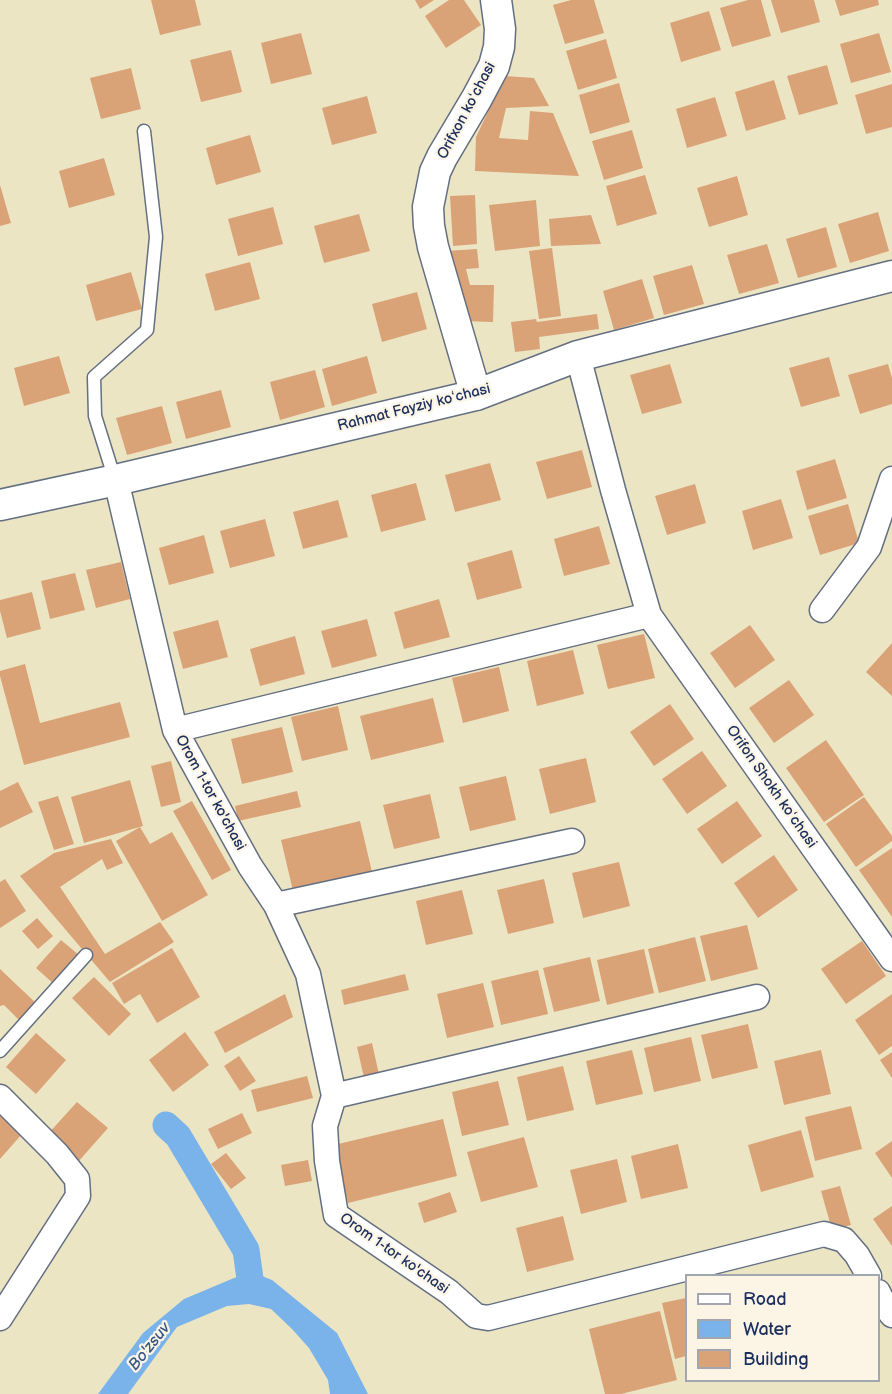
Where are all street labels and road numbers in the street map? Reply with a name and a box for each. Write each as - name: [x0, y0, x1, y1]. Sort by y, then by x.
- street label: Orifxon koʻchasi: [434, 59, 500, 163]
- street label: Rahmat Fayziy koʻchasi: [336, 380, 492, 436]
- street label: Orifon Shokh koʻchasi: [722, 722, 820, 852]
- street label: Orom 1-tor ko'chasi: [171, 732, 249, 854]
- street label: Orom 1-tor ko'chasi: [336, 1210, 452, 1298]

